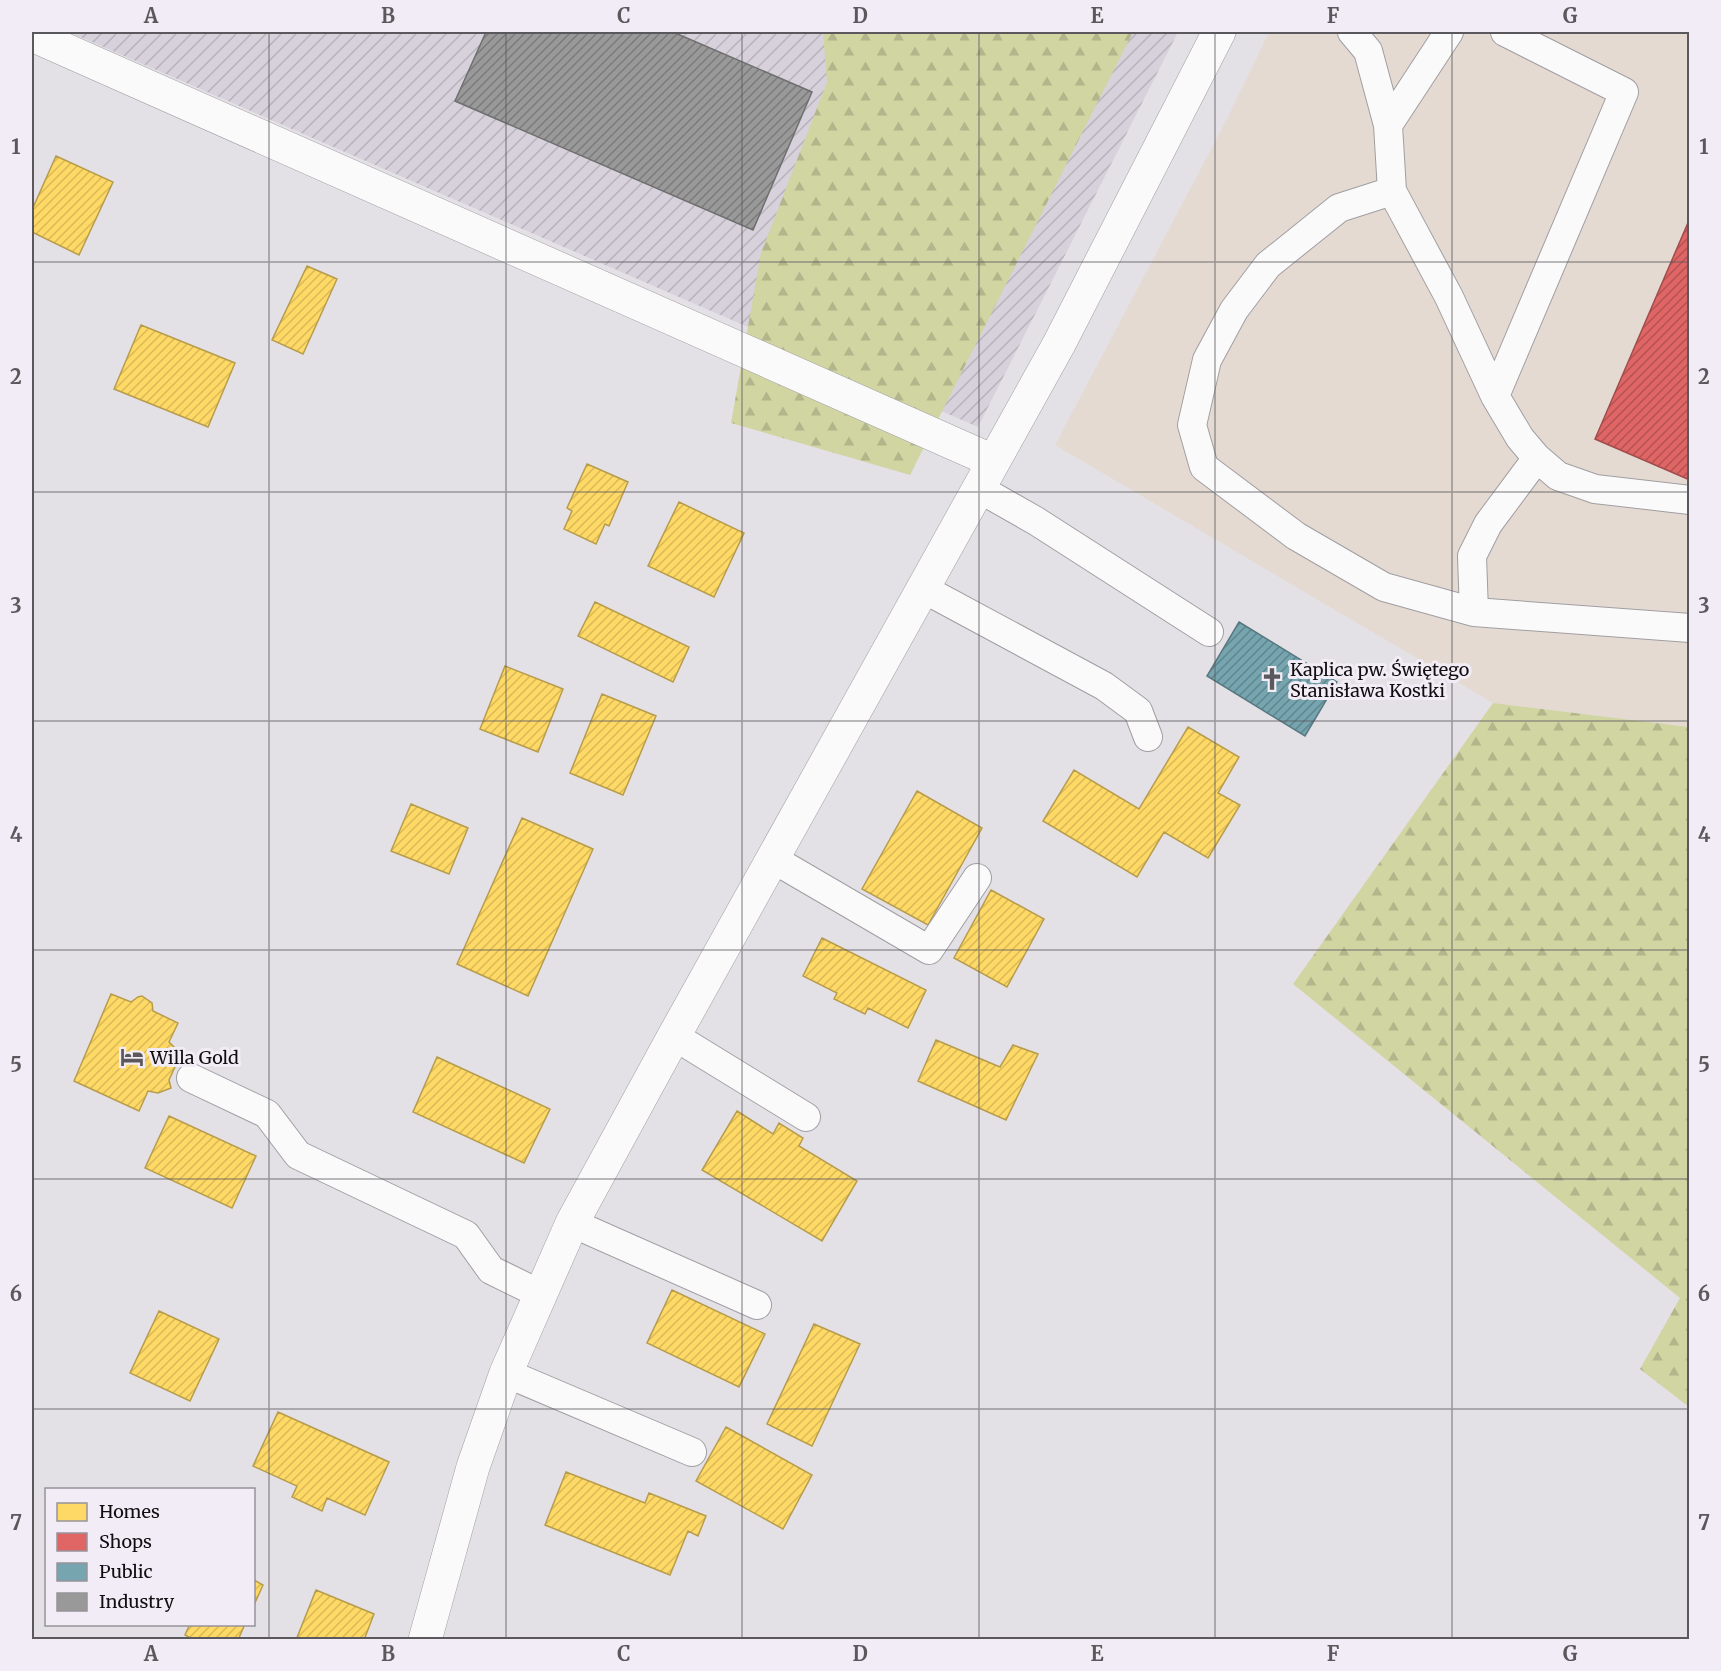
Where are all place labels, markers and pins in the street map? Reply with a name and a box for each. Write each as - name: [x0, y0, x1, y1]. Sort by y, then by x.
- place label: Kaplica pw. Świętego Stanisława Kostki: [1290, 658, 1469, 702]
- church icon: Kaplica pw. Świętego Stanisława Kostki: [1259, 666, 1285, 692]
- hotel icon: Willa Gold: [119, 1044, 145, 1070]
- place label: Willa Gold: [149, 1046, 239, 1069]

